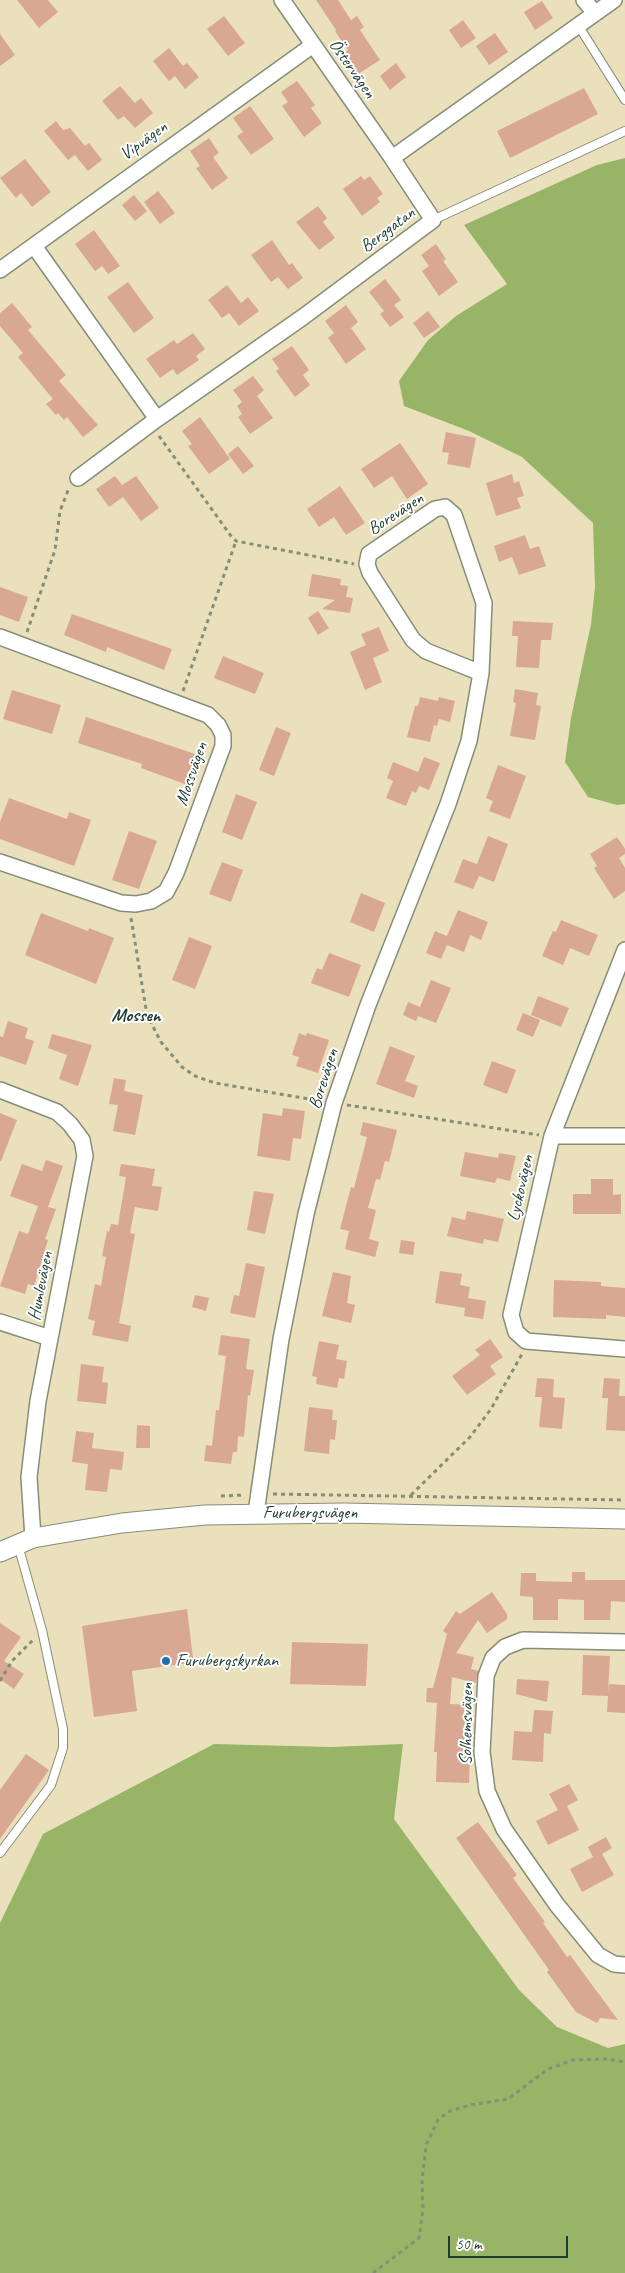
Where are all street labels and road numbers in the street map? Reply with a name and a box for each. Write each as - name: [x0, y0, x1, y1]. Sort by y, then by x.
- street label: Östervägen: [324, 35, 380, 103]
- street label: Vipvägen: [116, 117, 172, 165]
- street label: Berggatan: [356, 202, 420, 258]
- street label: Borevägen: [364, 488, 428, 540]
- street label: Mossvägen: [171, 739, 213, 809]
- street label: Borevägen: [304, 1046, 344, 1112]
- street label: Lyckovägen: [503, 1153, 539, 1223]
- street label: Humlevägen: [24, 1250, 58, 1322]
- street label: Furubergsvägen: [263, 1502, 357, 1524]
- street label: Solhemsvägen: [455, 1683, 479, 1765]

